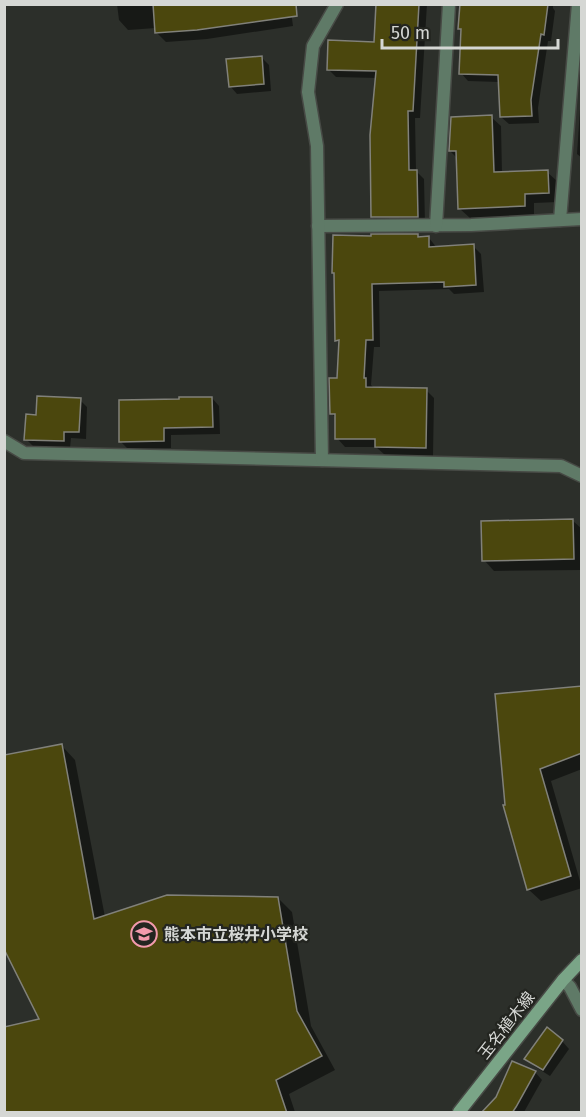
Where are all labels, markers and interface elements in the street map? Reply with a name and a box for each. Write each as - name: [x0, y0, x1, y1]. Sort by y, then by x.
- scale bar: [382, 12, 558, 50]
- text: 50 m: [391, 22, 430, 44]
- school or university icon: 熊本市立桜井小学校: [129, 919, 159, 949]
- place label: 熊本市立桜井小学校: [164, 925, 308, 944]
- street label: 玉名植木線: [474, 988, 539, 1063]

